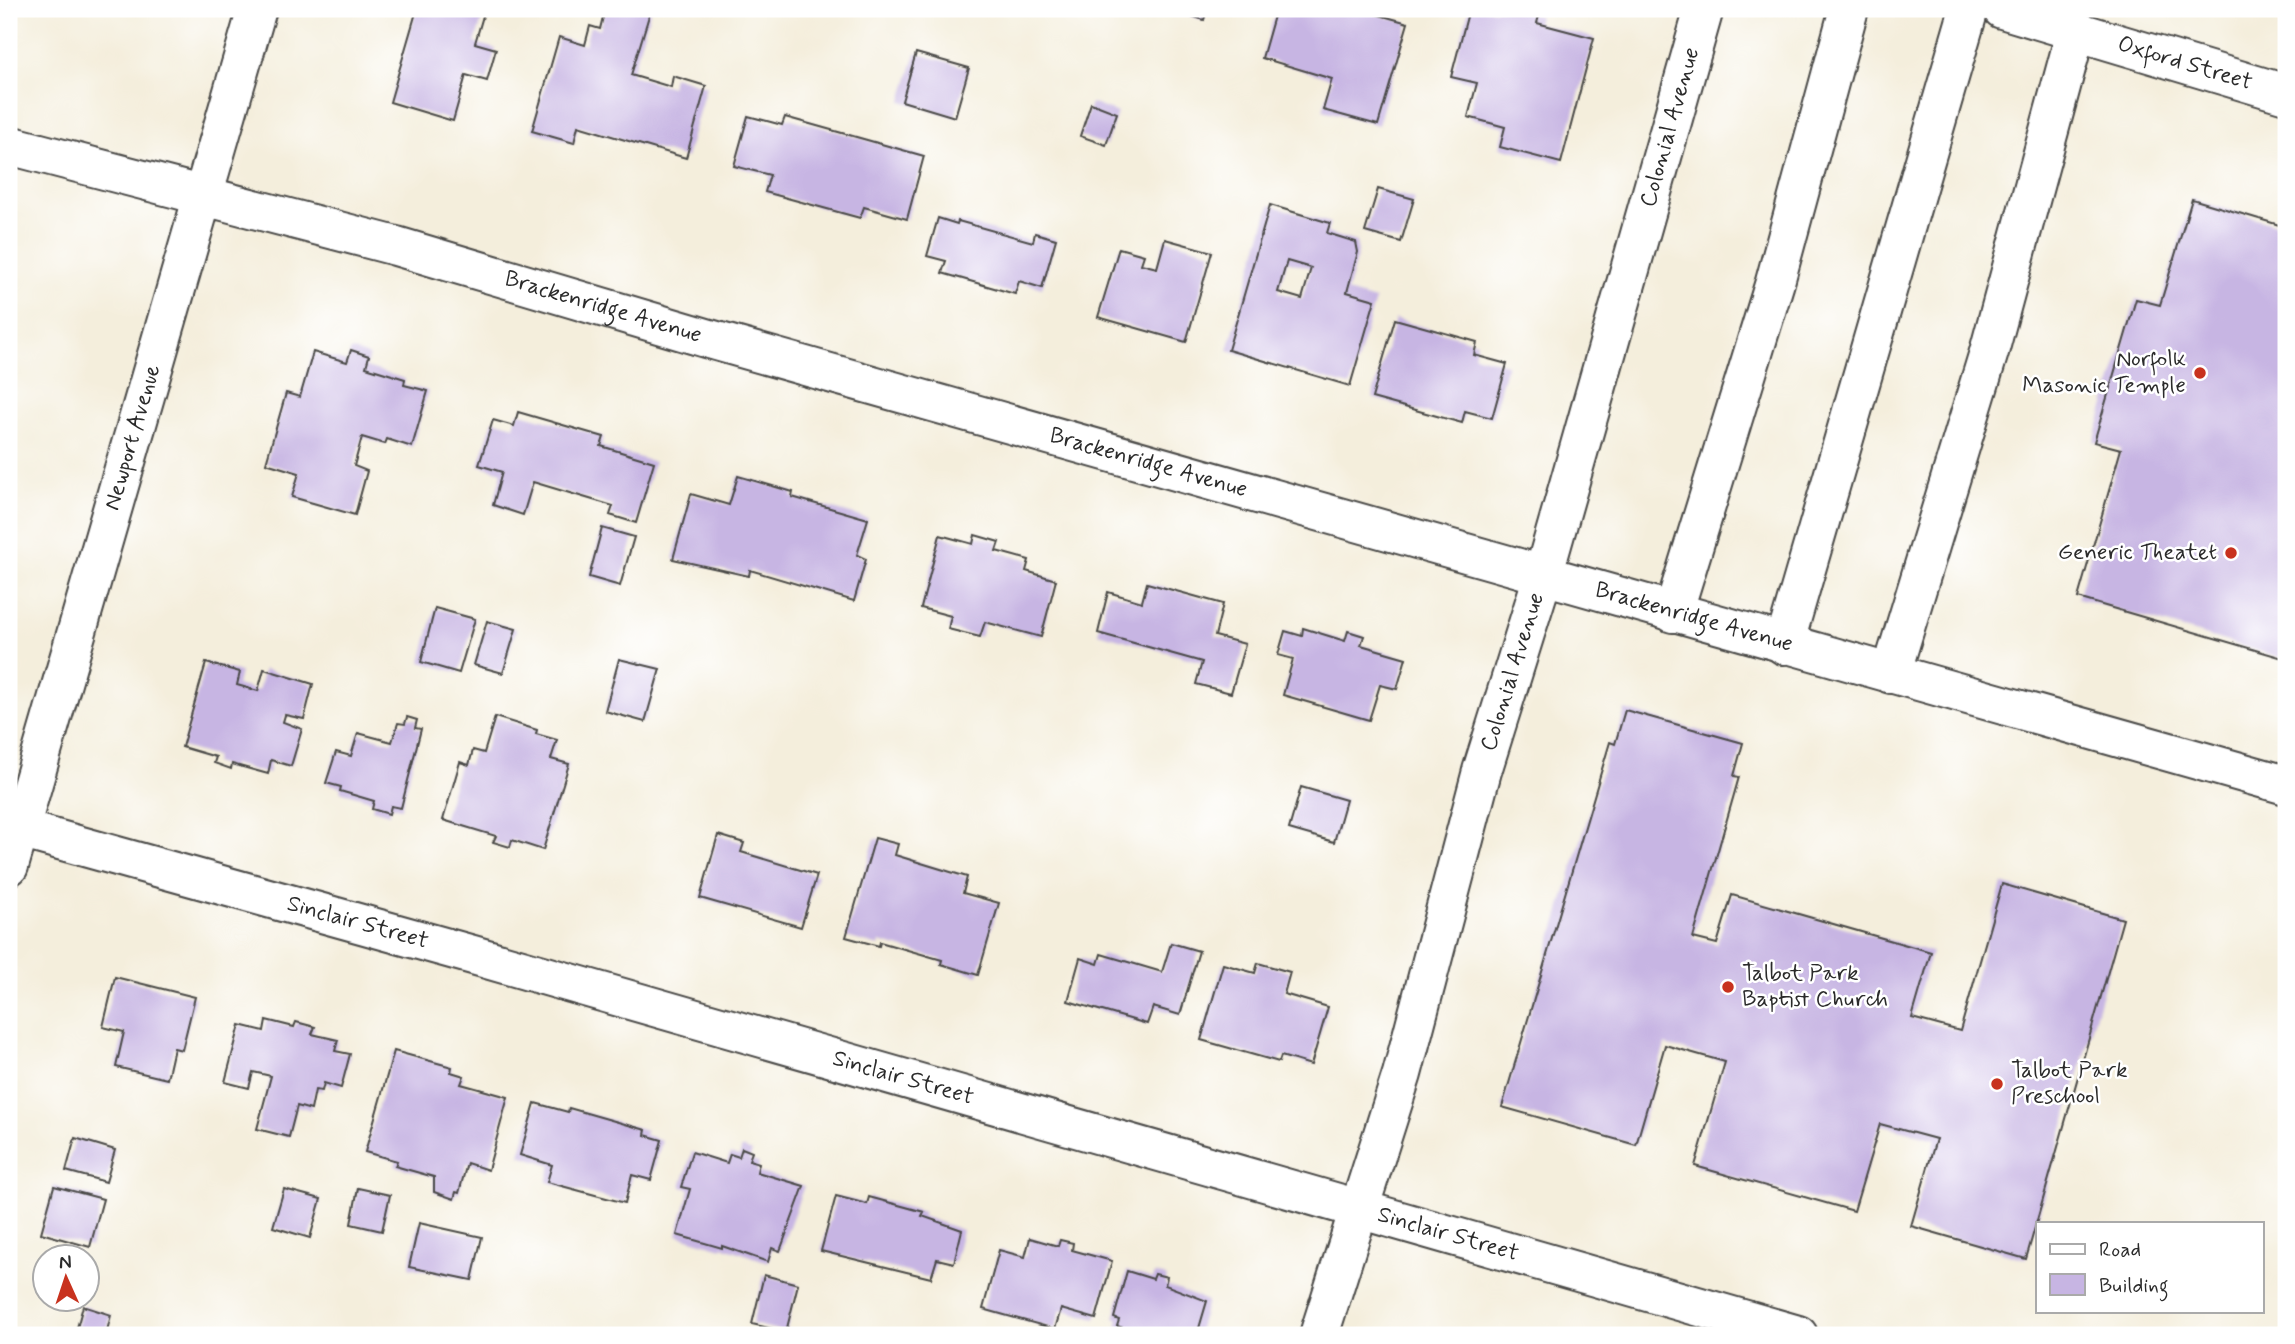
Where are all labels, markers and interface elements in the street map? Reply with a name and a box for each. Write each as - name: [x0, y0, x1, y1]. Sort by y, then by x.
- street label: Oxford Street: [2114, 29, 2256, 98]
- street label: Colonial Avenue: [1633, 44, 1707, 211]
- street label: Brackenridge Avenue: [501, 264, 705, 351]
- place label: Norfolk Masonic Temple: [2022, 345, 2186, 401]
- street label: Newport Avenue: [98, 361, 168, 514]
- marker: Norfolk Masonic Temple: [2192, 365, 2208, 381]
- street label: Brackenridge Avenue: [1046, 421, 1251, 505]
- place label: Generic Theatet: [2058, 538, 2217, 568]
- marker: Generic Theatet: [2223, 545, 2239, 561]
- street label: Brackenridge Avenue: [1592, 575, 1796, 660]
- street label: Colonial Avenue: [1474, 589, 1552, 755]
- street label: Sinclair Street: [284, 889, 432, 957]
- place label: Talbot Park Baptist Church: [1742, 959, 1888, 1015]
- marker: Talbot Park Baptist Church: [1720, 979, 1736, 995]
- street label: Sinclair Street: [829, 1044, 977, 1113]
- place label: Talbot Park Preschool: [2011, 1056, 2128, 1112]
- marker: Talbot Park Preschool: [1989, 1076, 2005, 1092]
- street label: Sinclair Street: [1374, 1200, 1522, 1269]
- legend: [2036, 1222, 2264, 1312]
- text: Road: [2099, 1236, 2141, 1264]
- north arrow: [32, 1242, 102, 1312]
- text: N: [58, 1250, 72, 1275]
- text: Building: [2099, 1272, 2169, 1302]

